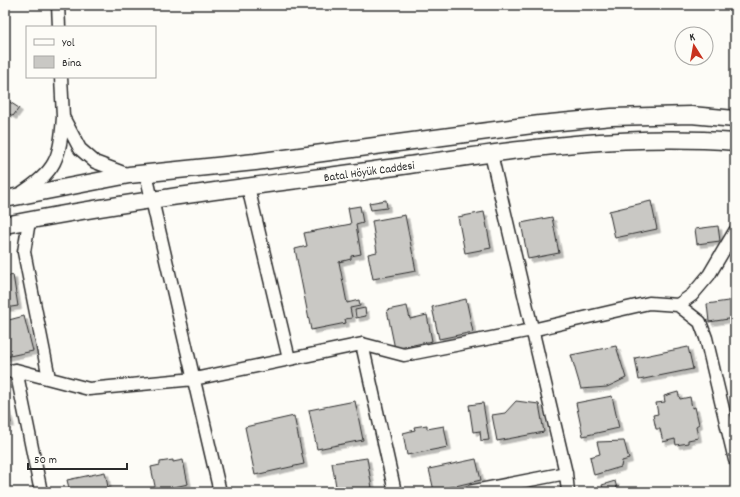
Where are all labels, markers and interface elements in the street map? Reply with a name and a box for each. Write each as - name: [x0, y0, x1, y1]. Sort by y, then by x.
- legend: [26, 26, 156, 78]
- north arrow: [674, 26, 714, 66]
- text: K: [688, 30, 697, 46]
- text: Yol: [62, 35, 75, 52]
- text: Bina: [62, 55, 81, 72]
- street label: Batal Höyük Caddesi: [323, 158, 416, 187]
- scale bar: [28, 445, 127, 471]
- text: 50 m: [34, 452, 57, 469]

